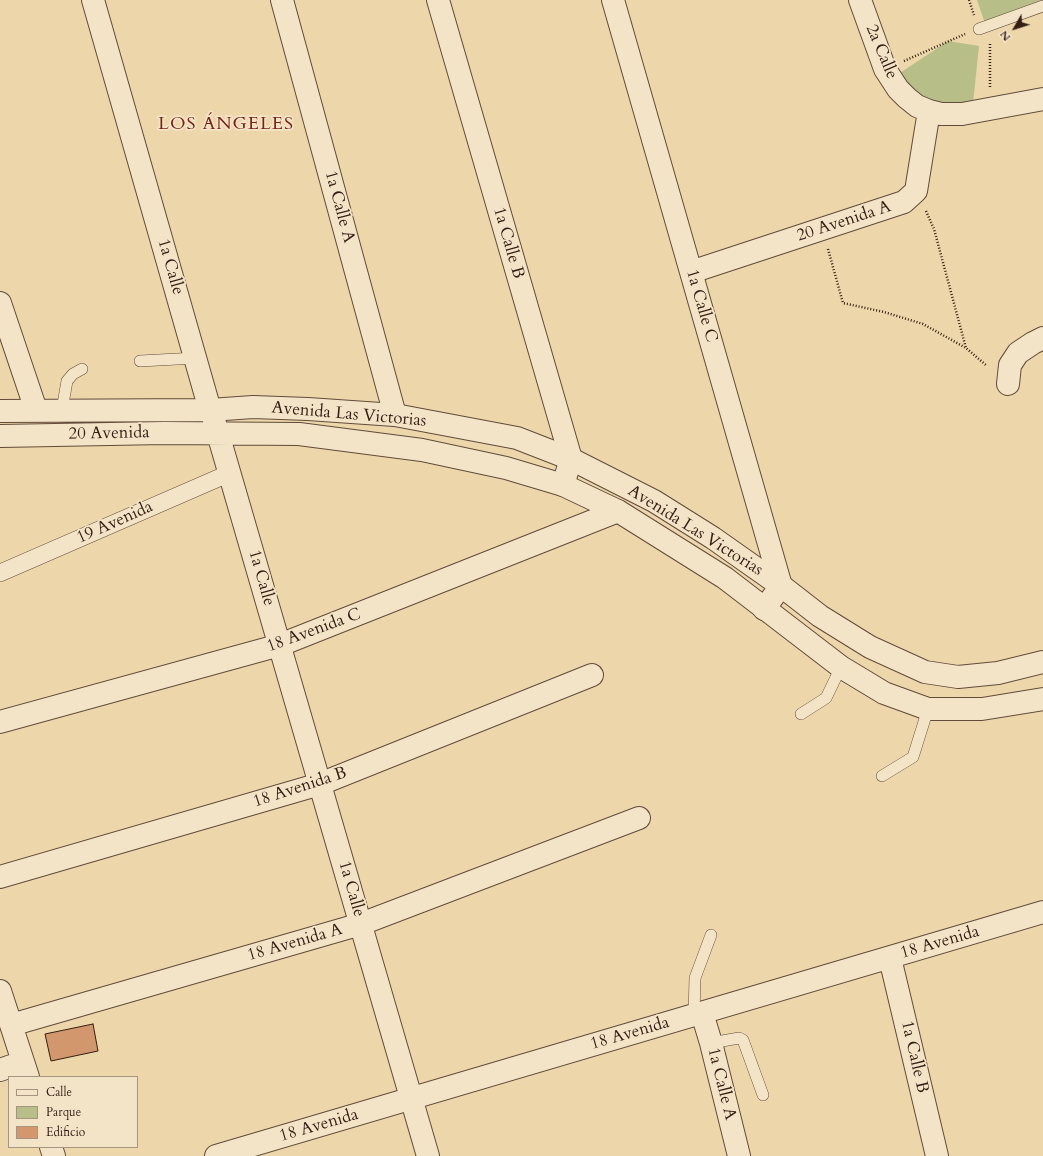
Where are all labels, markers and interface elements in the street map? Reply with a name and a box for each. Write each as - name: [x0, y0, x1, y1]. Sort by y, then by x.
- north arrow: [995, 8, 1035, 48]
- street label: 2a Calle: [860, 22, 902, 82]
- text: N: [996, 27, 1014, 44]
- district label: LOS ÁNGELES: [158, 114, 294, 136]
- street label: 1a Calle A: [320, 169, 358, 245]
- street label: 20 Avenida A: [794, 197, 894, 247]
- street label: 1a Calle B: [488, 205, 528, 281]
- street label: 1a Calle: [152, 237, 188, 297]
- street label: 1a Calle C: [681, 267, 721, 345]
- street label: Avenida Las Victorias: [271, 398, 427, 432]
- street label: 20 Avenida: [68, 423, 150, 445]
- street label: Avenida Las Victorias: [624, 481, 766, 581]
- street label: 19 Avenida: [74, 497, 156, 549]
- street label: 1a Calle: [243, 548, 279, 608]
- street label: 18 Avenida C: [264, 605, 364, 657]
- street label: 18 Avenida B: [251, 763, 349, 813]
- street label: 1a Calle: [333, 859, 369, 919]
- street label: 18 Avenida A: [245, 920, 345, 966]
- street label: 18 Avenida: [898, 922, 982, 964]
- street label: 18 Avenida: [588, 1013, 672, 1055]
- street label: 1a Calle B: [896, 1019, 932, 1095]
- street label: 1a Calle A: [702, 1046, 740, 1122]
- legend: [8, 1076, 138, 1148]
- text: Calle: [46, 1084, 72, 1100]
- text: Parque: [46, 1104, 81, 1120]
- street label: 18 Avenida: [277, 1105, 361, 1147]
- text: Edificio: [46, 1124, 85, 1140]

